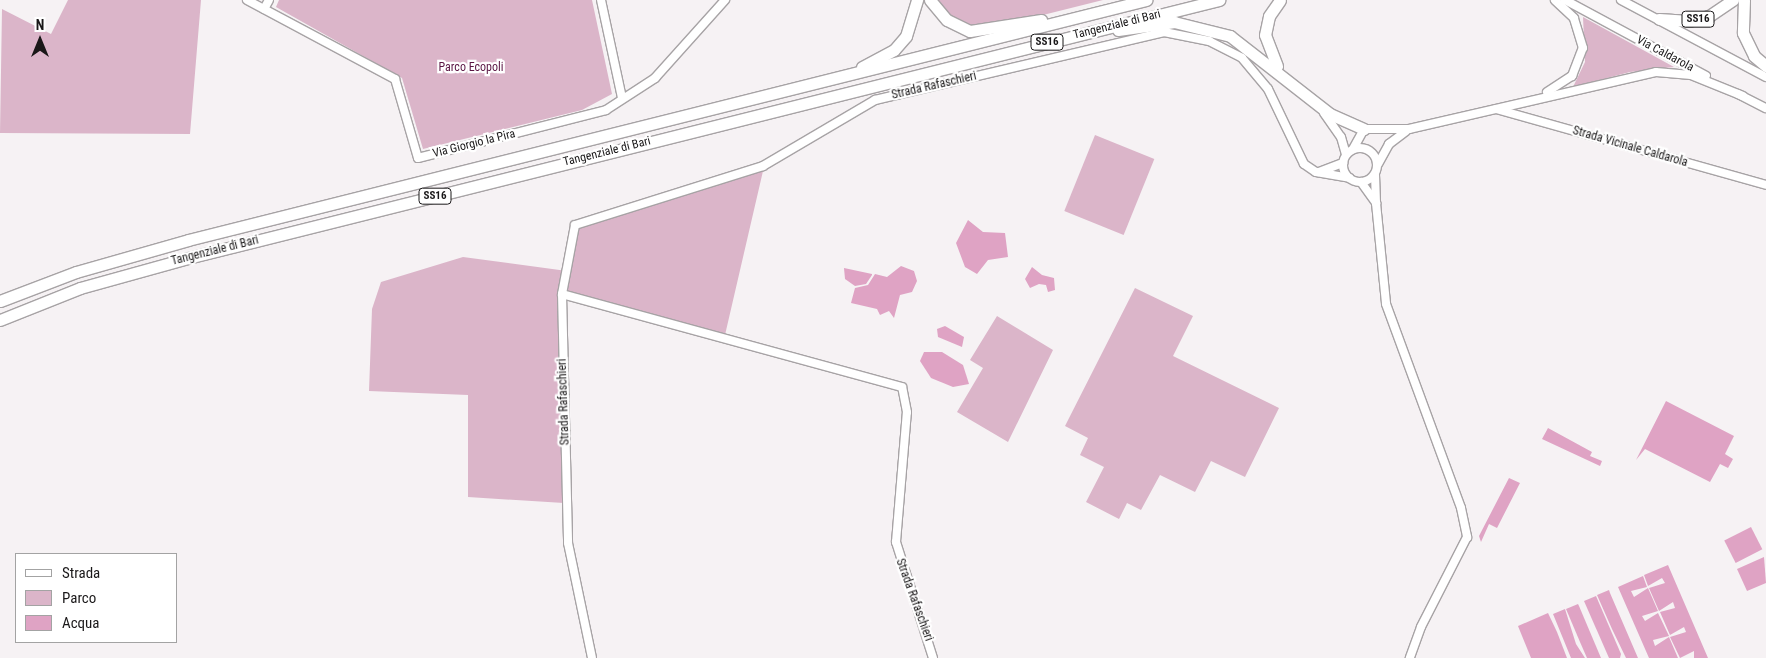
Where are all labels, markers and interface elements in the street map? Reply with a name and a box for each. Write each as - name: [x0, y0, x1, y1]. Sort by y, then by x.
- street label: Tangenziale di Bari: [1072, 7, 1162, 43]
- road number: SS16: [1680, 10, 1716, 28]
- north arrow: [15, 15, 65, 65]
- text: N: [36, 17, 44, 33]
- street label: Via Caldarola: [1634, 33, 1696, 75]
- road number: SS16: [1030, 34, 1064, 51]
- park label: Parco Ecopoli: [438, 61, 504, 75]
- street label: Strada Rafaschieri: [890, 69, 978, 103]
- street label: Strada Vicinale Caldarola: [1571, 124, 1689, 170]
- street label: Via Giorgio la Pira: [431, 127, 517, 161]
- street label: Tangenziale di Bari: [562, 134, 652, 170]
- road number: SS16: [418, 188, 452, 205]
- street label: Tangenziale di Bari: [170, 233, 260, 269]
- street label: Strada Rafaschieri: [555, 358, 573, 446]
- legend: [15, 553, 178, 643]
- street label: Strada Rafaschieri: [892, 557, 936, 643]
- text: Strada: [62, 564, 100, 582]
- text: Parco: [62, 589, 96, 607]
- text: Acqua: [62, 614, 100, 632]

